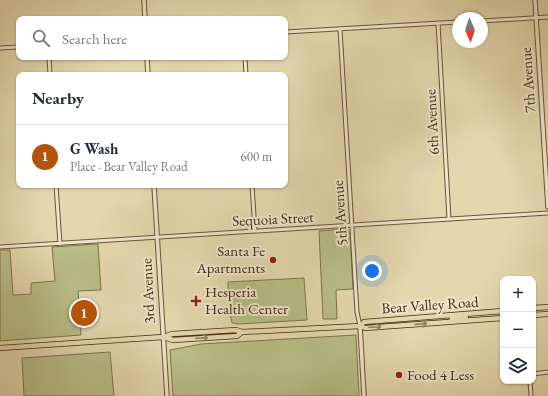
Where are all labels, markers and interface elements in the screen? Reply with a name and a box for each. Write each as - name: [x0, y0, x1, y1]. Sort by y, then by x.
- north arrow: [452, 12, 488, 48]
- search box: [16, 16, 288, 60]
- icon: search: [30, 27, 52, 49]
- text: Search here: [62, 29, 127, 48]
- street label: 7th Avenue: [516, 46, 539, 113]
- text: Nearby: [32, 87, 84, 109]
- street label: 6th Avenue: [420, 89, 443, 155]
- text: G Wash: [70, 139, 118, 158]
- text: 1: [42, 148, 48, 165]
- text: 600 m: [241, 148, 272, 165]
- text: Place · Bear Valley Road: [70, 158, 188, 175]
- street label: 5th Avenue: [328, 179, 351, 246]
- street label: Sequoia Street: [232, 207, 314, 230]
- place label: Santa Fe Apartments: [195, 241, 265, 277]
- marker: Santa Fe Apartments: [268, 255, 278, 265]
- street label: 3rd Avenue: [136, 258, 159, 324]
- your location: [362, 261, 382, 281]
- map controls: [500, 276, 536, 384]
- button: +: [500, 276, 536, 312]
- place label: Hesperia Health Center: [205, 282, 288, 318]
- street label: Bear Valley Road: [381, 292, 480, 317]
- marker: Hesperia Health Center: [190, 295, 202, 307]
- pin: 1: [71, 298, 97, 328]
- button: −: [500, 312, 536, 348]
- one-way arrow: [414, 321, 427, 328]
- one-way arrow: [368, 323, 381, 331]
- one-way arrow: [195, 335, 208, 342]
- button: layers: [500, 348, 536, 384]
- place label: Food 4 Less: [407, 365, 474, 384]
- marker: Food 4 Less: [394, 370, 404, 380]

